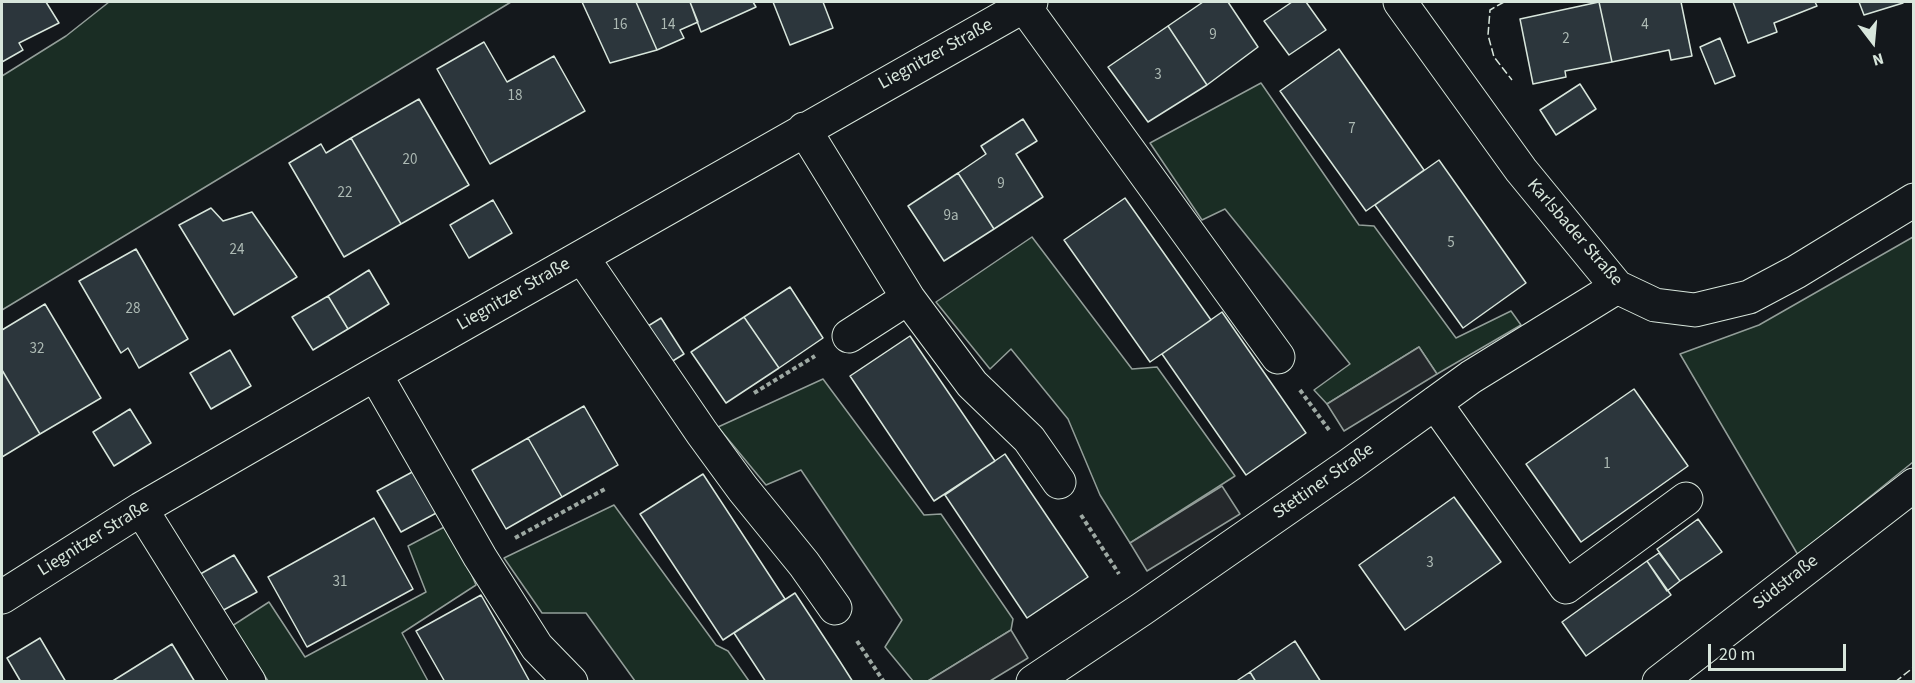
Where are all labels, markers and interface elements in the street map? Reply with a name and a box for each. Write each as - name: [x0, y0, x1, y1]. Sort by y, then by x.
- north arrow: [1843, 12, 1903, 72]
- street label: Liegnitzer Straße: [875, 15, 997, 95]
- house number: 16: [613, 17, 627, 35]
- house number: 14: [661, 17, 675, 35]
- house number: 4: [1641, 17, 1649, 35]
- house number: 9: [1209, 27, 1217, 45]
- house number: 2: [1562, 31, 1570, 49]
- text: N: [1870, 47, 1886, 71]
- house number: 3: [1154, 67, 1162, 85]
- house number: 18: [508, 88, 522, 106]
- house number: 7: [1348, 121, 1356, 139]
- house number: 20: [403, 152, 417, 170]
- street label: Karlsbader Straße: [1522, 175, 1626, 291]
- house number: 9: [997, 176, 1005, 194]
- house number: 22: [338, 185, 352, 203]
- house number: 9a: [943, 208, 959, 226]
- house number: 5: [1447, 235, 1455, 253]
- house number: 24: [230, 242, 244, 260]
- street label: Liegnitzer Straße: [454, 254, 574, 336]
- house number: 28: [126, 301, 140, 319]
- house number: 32: [30, 341, 44, 359]
- street label: Stettiner Straße: [1269, 439, 1379, 525]
- house number: 1: [1603, 456, 1611, 474]
- street label: Liegnitzer Straße: [34, 496, 154, 582]
- street label: Südstraße: [1749, 551, 1823, 615]
- house number: 3: [1426, 555, 1434, 573]
- house number: 31: [333, 574, 347, 592]
- scale bar: [1711, 632, 1849, 670]
- text: 20 m: [1719, 642, 1755, 667]

